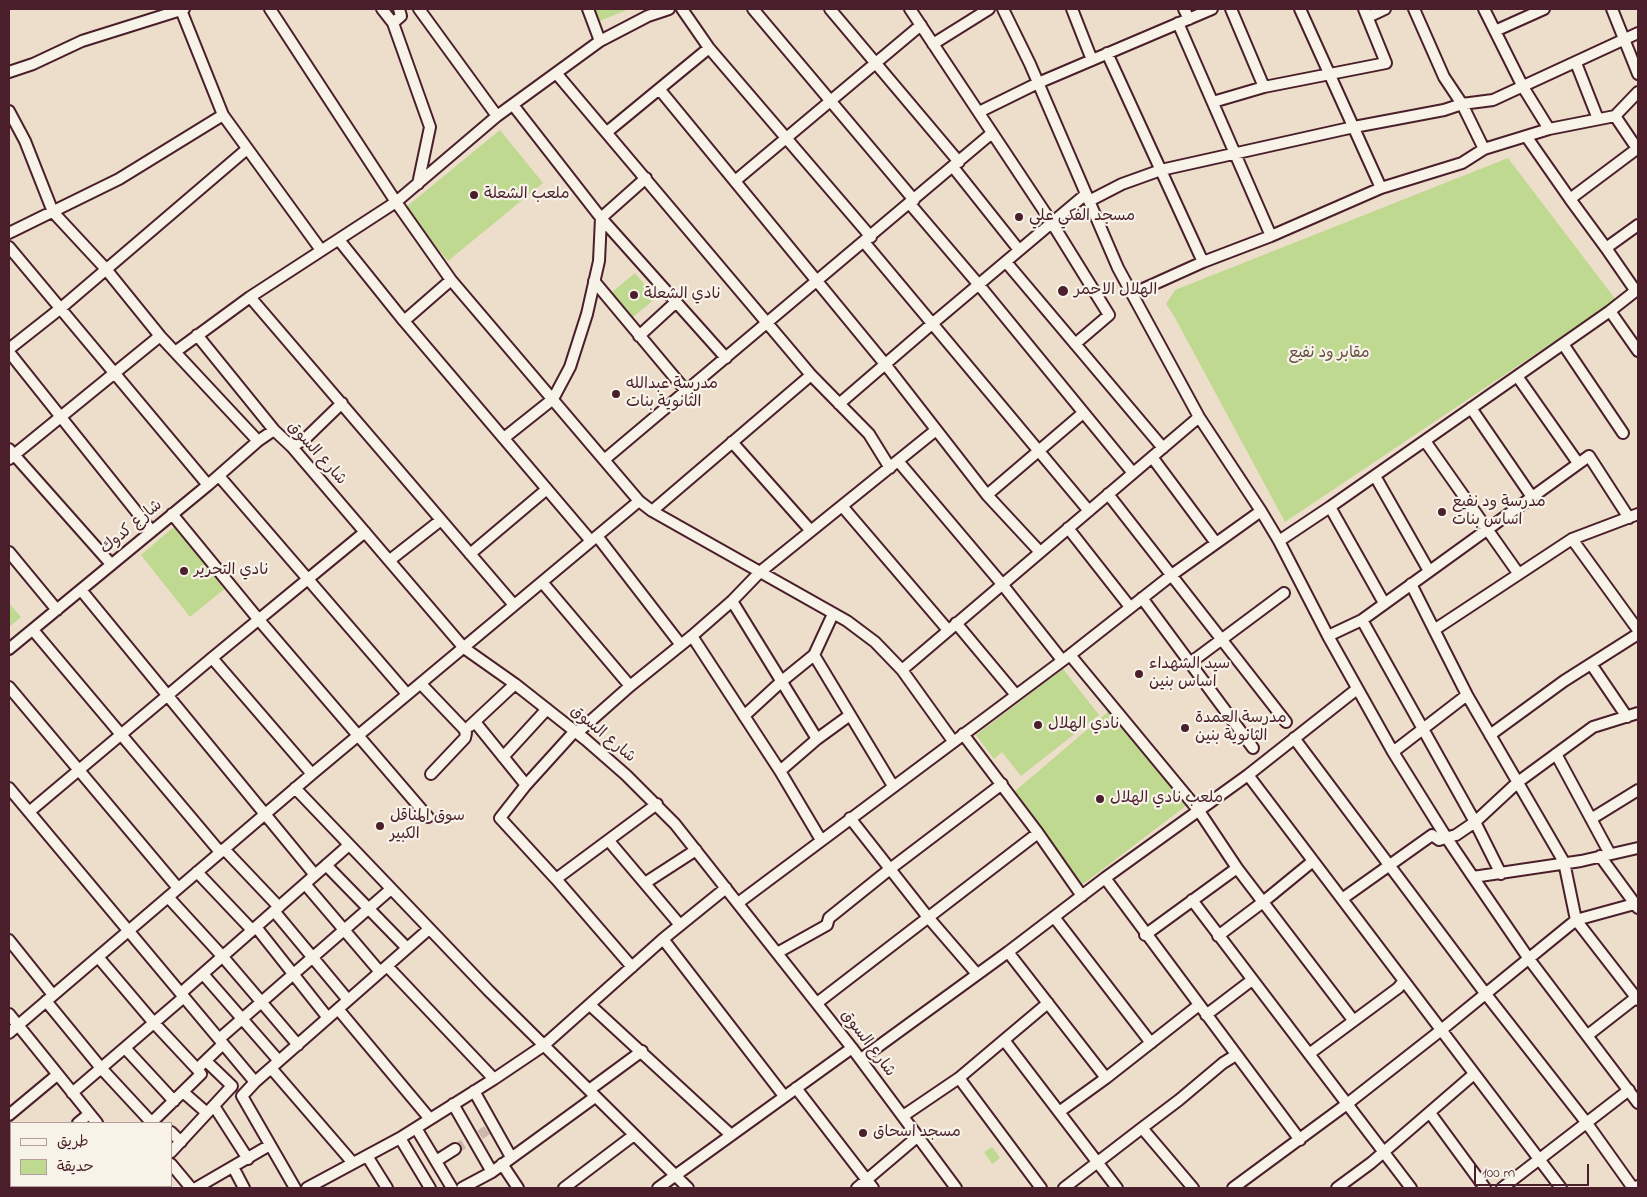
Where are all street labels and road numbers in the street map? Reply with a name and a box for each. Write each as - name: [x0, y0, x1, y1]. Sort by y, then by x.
- street label: شارع السوق: [282, 418, 350, 490]
- street label: شارع كدوك: [97, 497, 167, 559]
- street label: شارع السوق: [565, 702, 639, 768]
- street label: شارع السوق: [835, 1007, 899, 1081]

